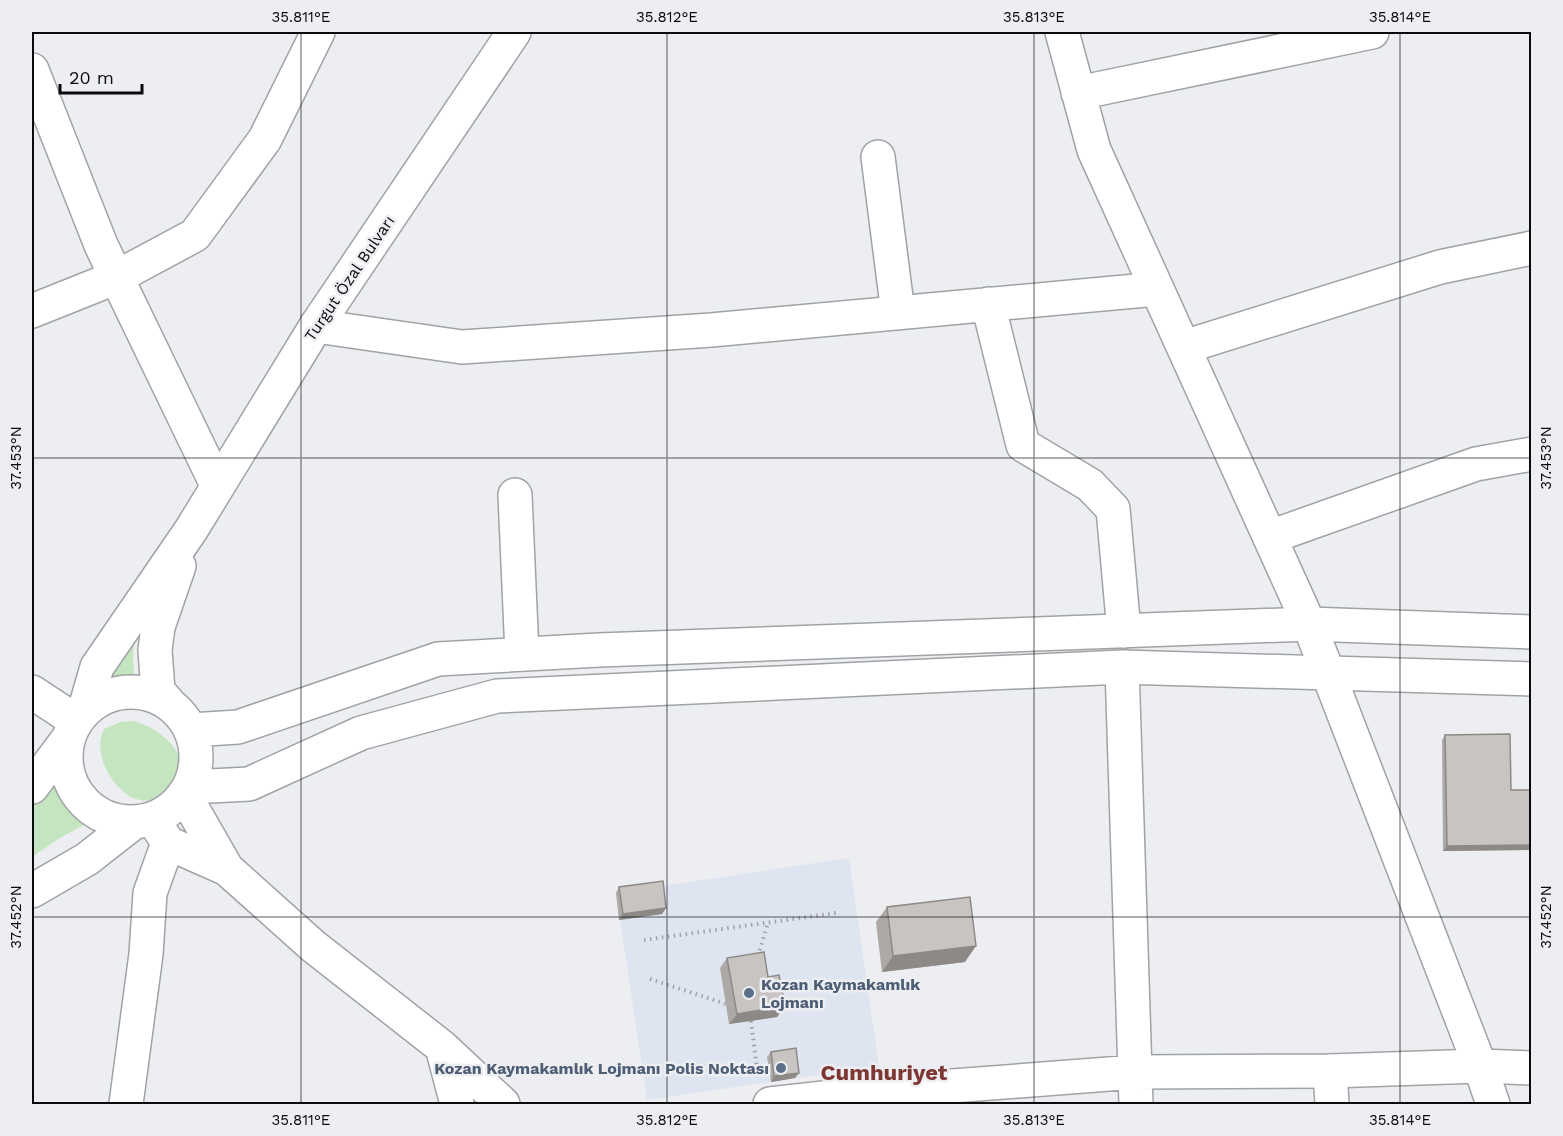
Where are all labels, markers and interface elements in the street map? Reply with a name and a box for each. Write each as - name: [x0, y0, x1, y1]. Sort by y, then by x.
- text: 35.811°E: [272, 8, 330, 26]
- text: 35.812°E: [636, 8, 698, 26]
- text: 35.813°E: [1003, 8, 1065, 26]
- text: 35.814°E: [1369, 8, 1431, 26]
- scale bar: [60, 57, 142, 95]
- text: 20 m: [69, 67, 114, 88]
- street label: Turgut Özal Bulvarı: [300, 212, 398, 345]
- text: 37.453°N: [7, 426, 25, 490]
- text: 37.453°N: [1537, 426, 1555, 490]
- text: 37.452°N: [7, 885, 25, 949]
- text: 37.452°N: [1537, 885, 1555, 949]
- place label: Kozan Kaymakamlık Lojmanı: [761, 975, 920, 1012]
- marker: Kozan Kaymakamlık Lojmanı: [742, 986, 756, 1000]
- place label: Kozan Kaymakamlık Lojmanı Polis Noktası: [434, 1059, 769, 1078]
- district label: Cumhuriyet: [821, 1060, 948, 1085]
- marker: Kozan Kaymakamlık Lojmanı Polis Noktası: [774, 1061, 788, 1075]
- text: 35.811°E: [272, 1111, 330, 1129]
- text: 35.812°E: [636, 1111, 698, 1129]
- text: 35.813°E: [1003, 1111, 1065, 1129]
- text: 35.814°E: [1369, 1111, 1431, 1129]

